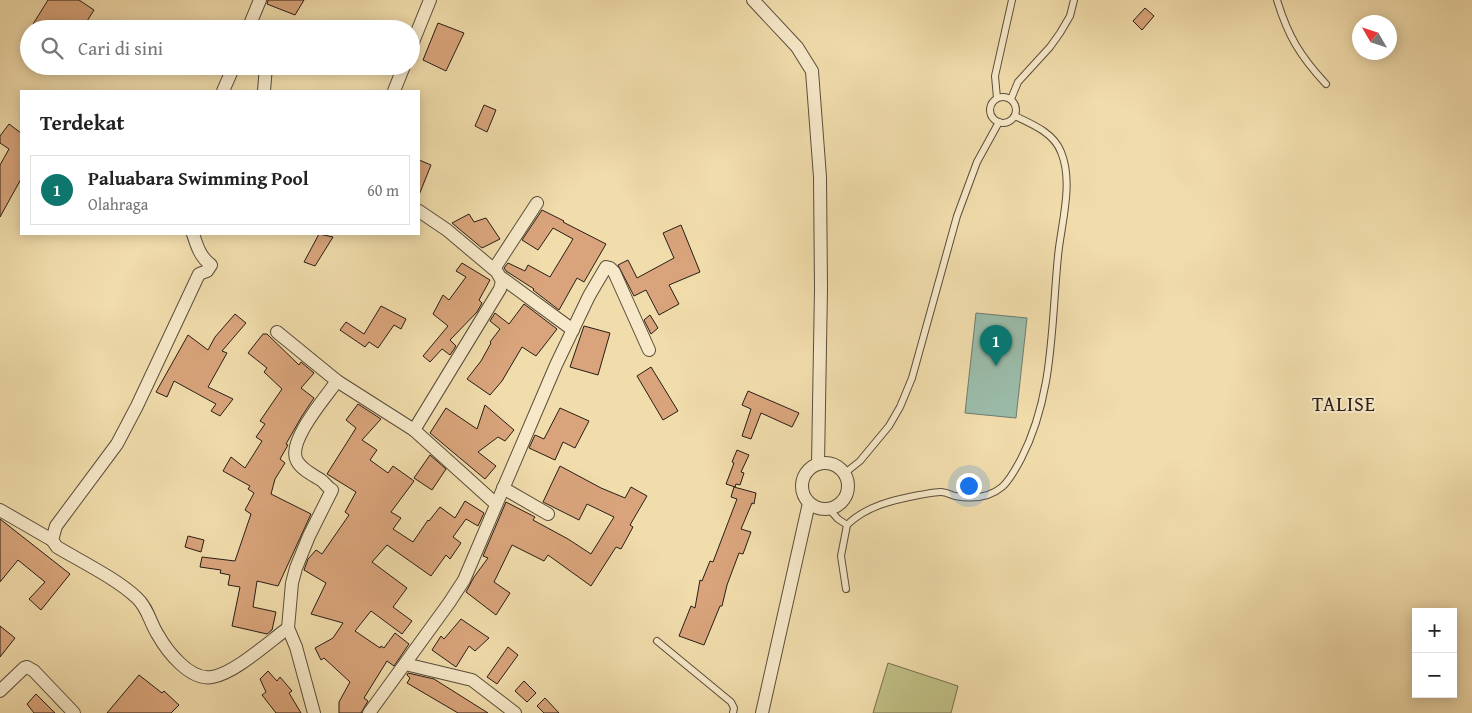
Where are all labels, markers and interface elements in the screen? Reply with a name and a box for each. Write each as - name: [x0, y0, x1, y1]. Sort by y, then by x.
- north arrow: [1352, 15, 1397, 60]
- search box: [20, 20, 420, 75]
- icon: search: [38, 34, 66, 62]
- text: Cari di sini: [78, 34, 163, 62]
- text: Terdekat: [40, 107, 124, 138]
- text: Paluabara Swimming Pool: [88, 164, 309, 192]
- text: 1: [53, 178, 61, 202]
- text: 60 m: [367, 178, 399, 202]
- text: Olahraga: [88, 192, 148, 216]
- pin: 1: [980, 325, 1012, 366]
- district label: TALISE: [1312, 389, 1376, 418]
- your location: [956, 473, 982, 499]
- map controls: [1412, 608, 1457, 698]
- button: +: [1412, 608, 1457, 653]
- button: −: [1412, 653, 1457, 698]

